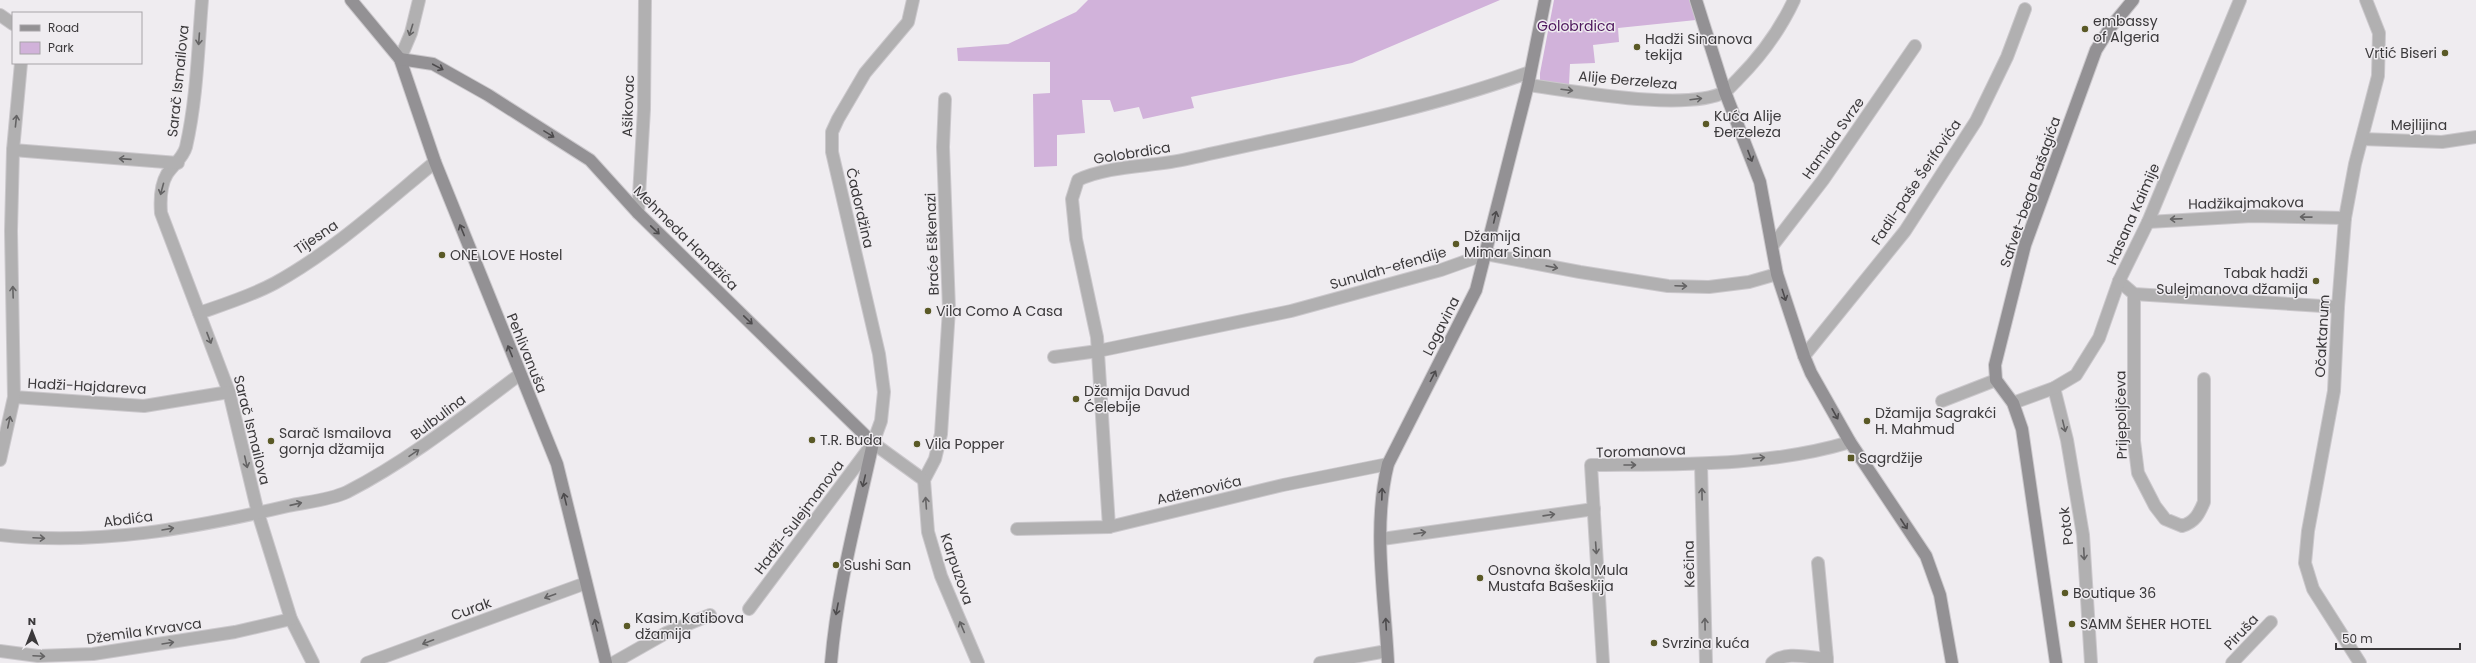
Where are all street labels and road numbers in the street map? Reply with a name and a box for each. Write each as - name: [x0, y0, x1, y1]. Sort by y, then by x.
- street label: Sarač Ismailova: [162, 24, 194, 138]
- street label: Alije Đerzeleza: [1578, 66, 1678, 94]
- street label: Ašikovac: [617, 75, 639, 137]
- street label: Hamida Svrze: [1797, 93, 1869, 183]
- street label: Safvet-bega Bašagića: [1995, 114, 2065, 270]
- street label: Fadil-paše Šerifovića: [1866, 115, 1966, 249]
- street label: Mejlijina: [2391, 115, 2447, 135]
- street label: Golobrdica: [1092, 137, 1172, 169]
- street label: Hasana Kaimije: [2102, 160, 2165, 268]
- street label: Čadordžina: [841, 166, 879, 250]
- street label: Mehmeda Handžića: [629, 181, 743, 295]
- street label: Braće Eškenazi: [920, 192, 944, 296]
- street label: Hadžikajmakova: [2188, 192, 2304, 214]
- street label: Tijesna: [290, 215, 342, 259]
- street label: Sunulah-efendije: [1327, 242, 1449, 294]
- street label: Logavina: [1418, 293, 1464, 359]
- street label: Očaktanum: [2310, 294, 2334, 378]
- street label: Pehlivanuša: [502, 310, 552, 396]
- street label: Prijepoljčeva: [2110, 370, 2132, 460]
- street label: Hadži-Hajdareva: [27, 373, 147, 399]
- street label: Sarač Ismailova: [229, 373, 275, 487]
- street label: Bulbulina: [406, 390, 470, 444]
- street label: Toromanova: [1596, 439, 1686, 463]
- street label: Hadži-Sulejmanova: [749, 456, 849, 578]
- street label: Adžemovića: [1155, 471, 1243, 509]
- street label: Potok: [2054, 505, 2078, 546]
- street label: Abdića: [102, 506, 154, 532]
- street label: Karpuzova: [935, 531, 979, 607]
- street label: Kečina: [1679, 540, 1699, 588]
- street label: Curak: [448, 592, 495, 626]
- street label: Piruša: [2219, 610, 2263, 654]
- street label: Džemila Krvavca: [85, 613, 203, 649]

